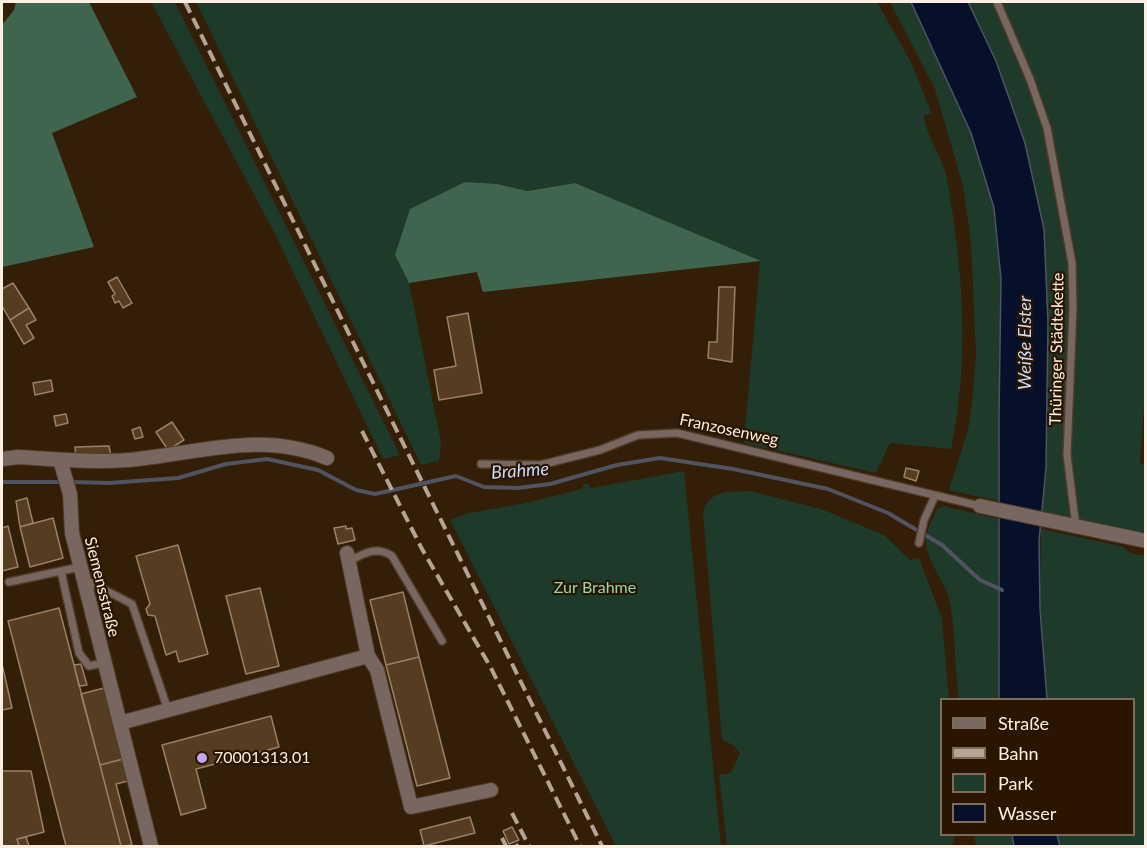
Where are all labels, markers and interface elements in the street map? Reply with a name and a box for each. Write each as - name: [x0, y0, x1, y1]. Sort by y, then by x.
- street label: Thüringer Städtekette: [1046, 272, 1068, 426]
- water label: Weiße Elster: [1014, 296, 1036, 390]
- street label: Franzosenweg: [678, 410, 780, 450]
- water label: Brahme: [490, 458, 550, 484]
- street label: Siemensstraße: [80, 535, 124, 639]
- park label: Zur Brahme: [554, 578, 636, 598]
- legend: [940, 698, 1135, 836]
- text: Straße: [998, 712, 1049, 734]
- text: Bahn: [998, 742, 1039, 764]
- place label: 70001313.01: [214, 748, 311, 768]
- marker: 70001313.01: [195, 751, 209, 765]
- text: Park: [998, 772, 1033, 794]
- text: Wasser: [998, 802, 1056, 824]

